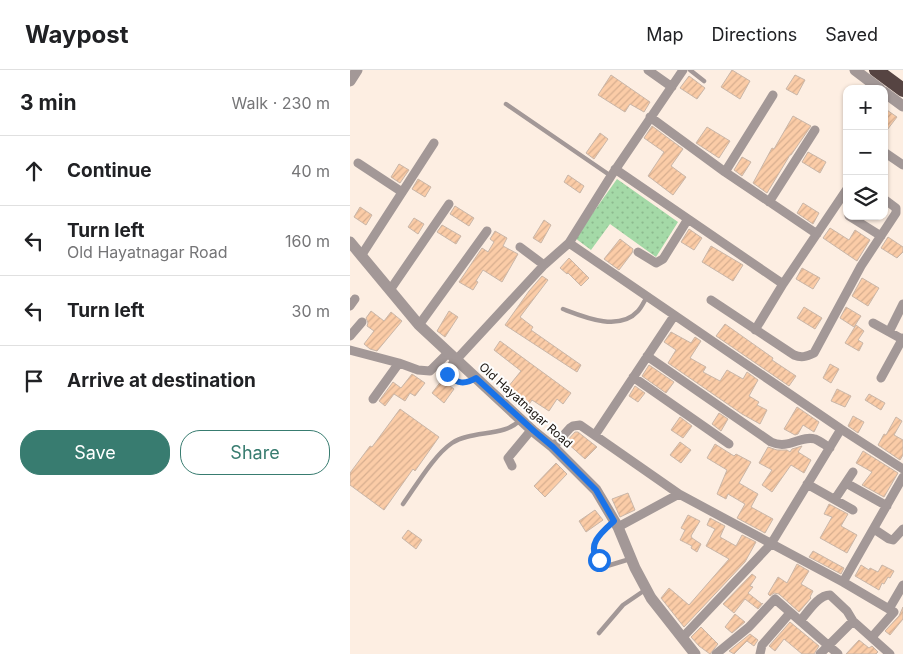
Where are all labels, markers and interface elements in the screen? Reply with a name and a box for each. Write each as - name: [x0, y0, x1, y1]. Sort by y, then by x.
- text: Waypost: [25, 20, 129, 49]
- text: Map: [646, 24, 684, 45]
- text: Directions: [712, 24, 797, 45]
- text: Saved: [825, 24, 878, 45]
- map controls: [843, 85, 888, 220]
- button: +: [843, 85, 888, 130]
- text: 3 min: [20, 90, 76, 115]
- text: Walk · 230 m: [232, 93, 330, 113]
- button: −: [843, 130, 888, 175]
- icon: ahead: [20, 157, 48, 185]
- text: Continue: [67, 159, 152, 182]
- text: 40 m: [291, 161, 330, 181]
- button: layers: [843, 175, 888, 220]
- text: Turn left: [67, 219, 145, 242]
- icon: left: [20, 227, 48, 255]
- text: 160 m: [285, 231, 330, 251]
- text: Old Hayatnagar Road: [67, 242, 228, 262]
- icon: left: [20, 297, 48, 325]
- text: Turn left: [67, 299, 145, 322]
- text: 30 m: [292, 301, 330, 321]
- street label: Old Hayatnagar Road: [476, 359, 576, 451]
- route end: [436, 363, 459, 386]
- icon: arrive: [20, 367, 48, 395]
- text: Arrive at destination: [67, 369, 256, 392]
- button: Save: [20, 430, 170, 475]
- button: Share: [180, 430, 330, 475]
- route start: [588, 549, 611, 572]

